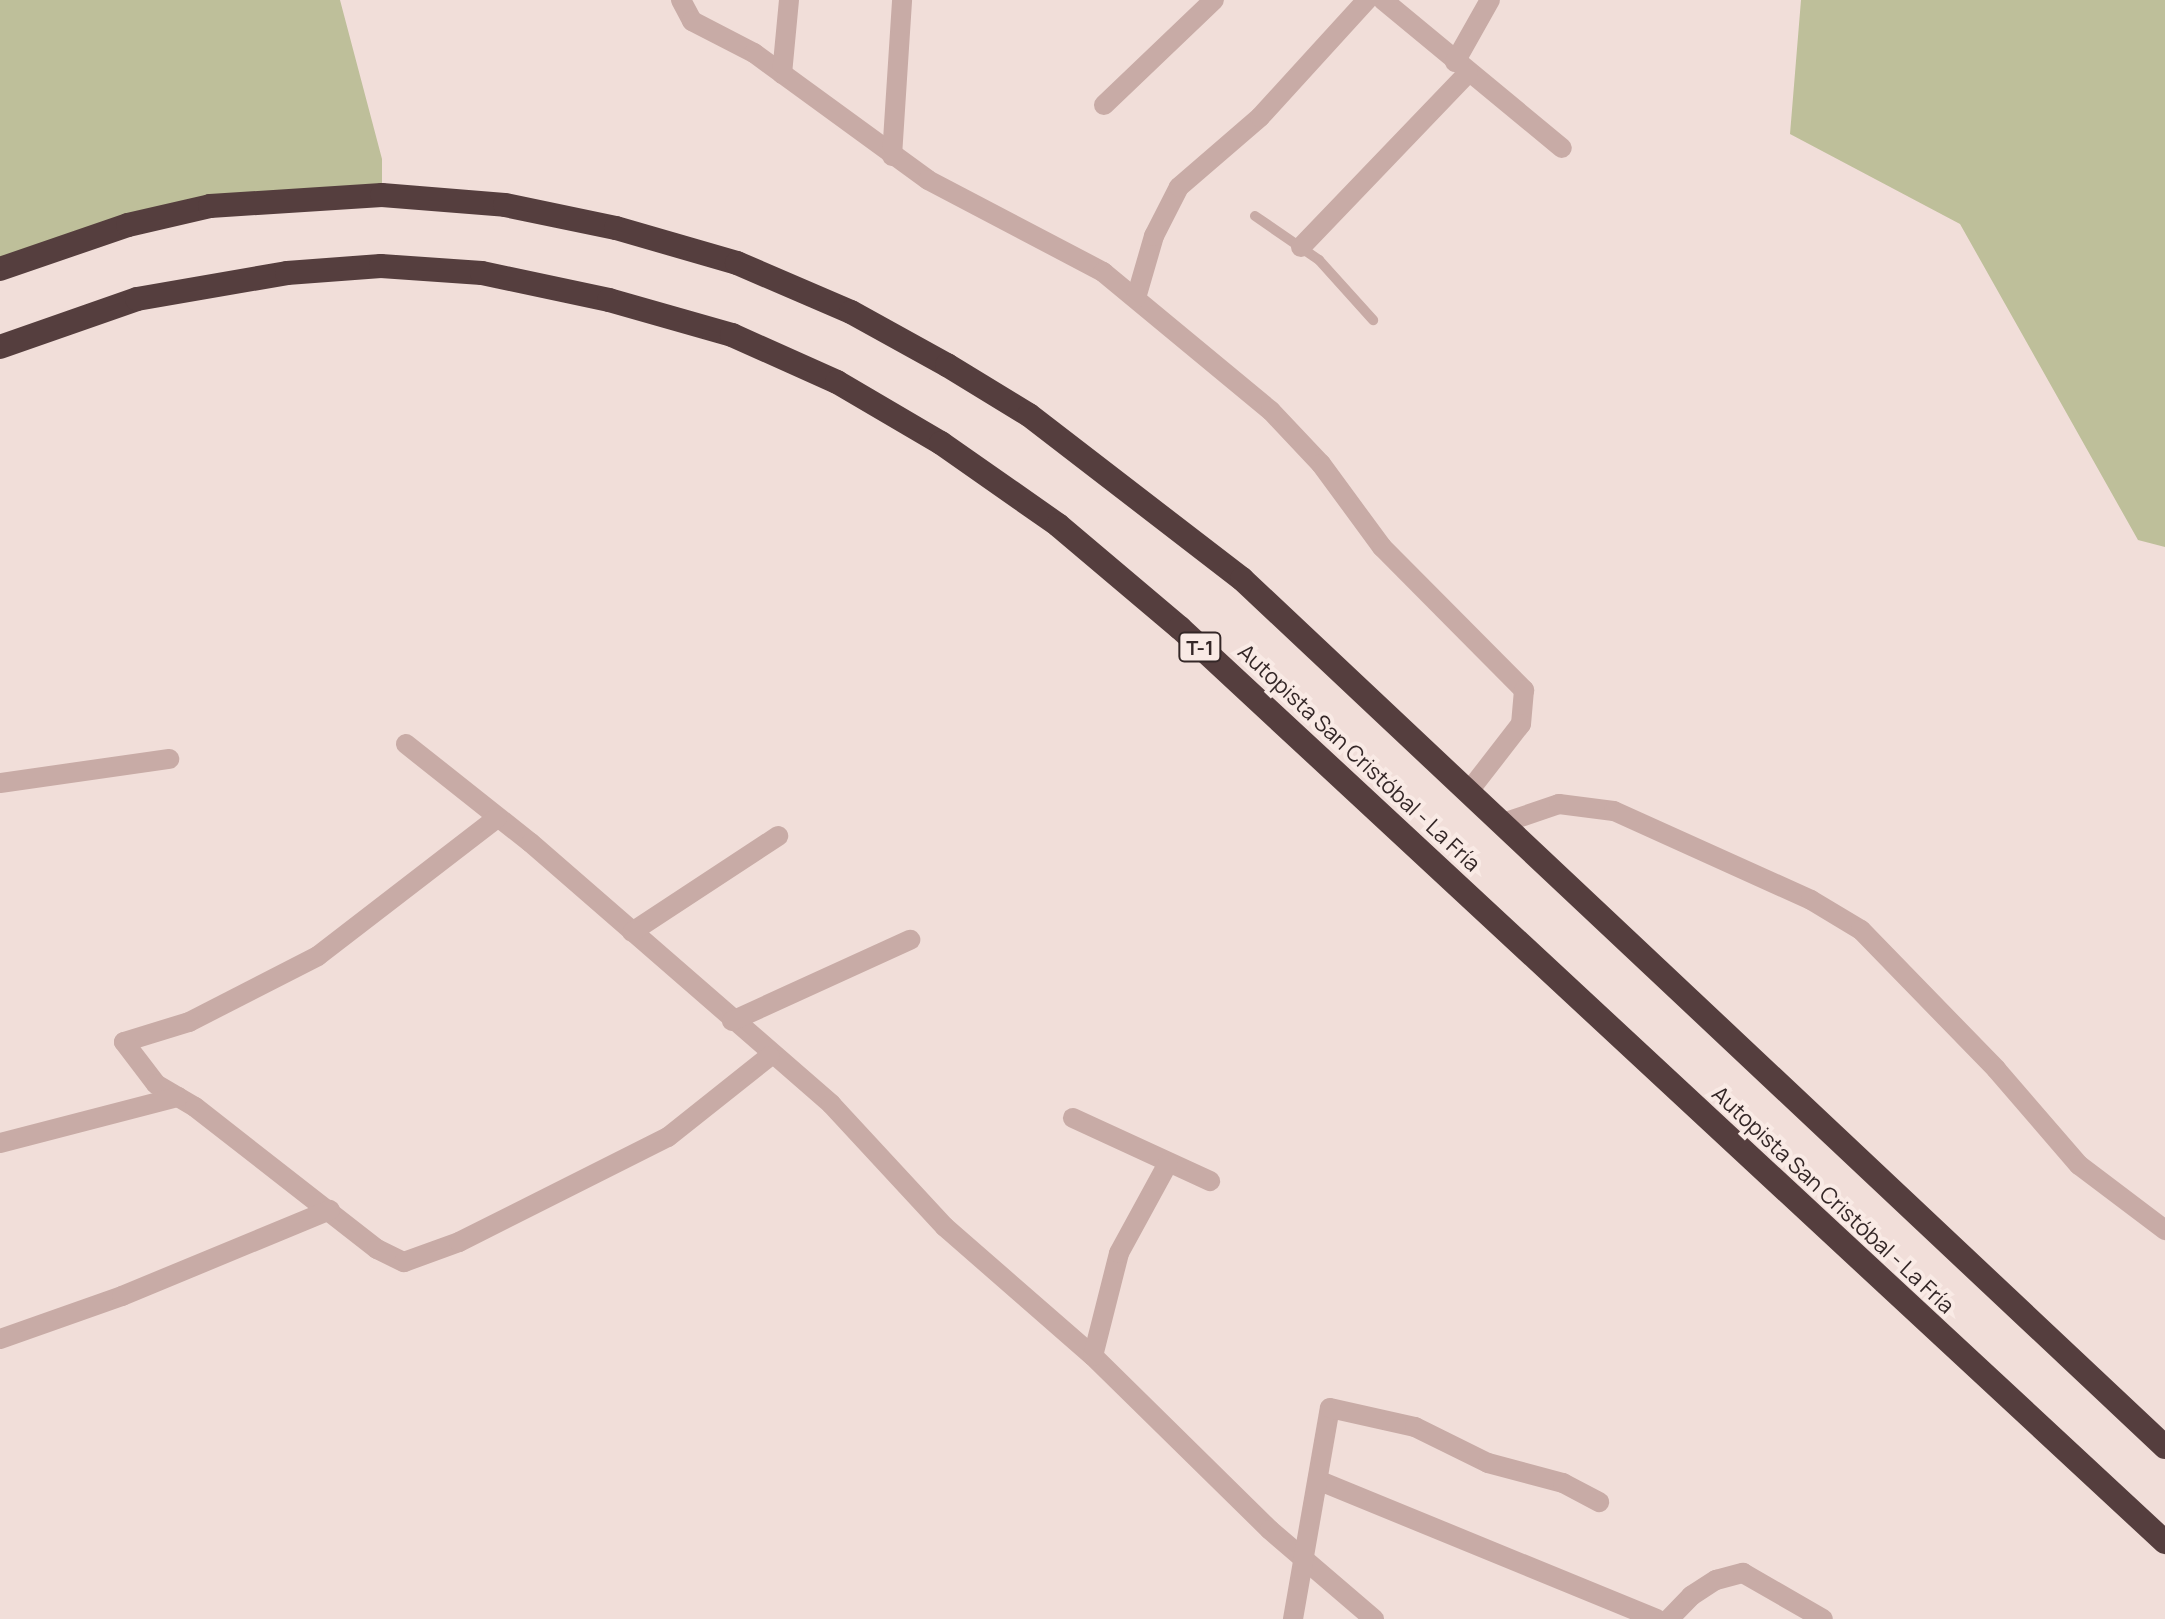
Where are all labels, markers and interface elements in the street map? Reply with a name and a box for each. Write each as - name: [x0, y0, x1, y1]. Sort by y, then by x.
- road number: T-1: [1178, 631, 1222, 663]
- street label: Autopista San Cristóbal - La Fría: [1233, 639, 1485, 877]
- street label: Autopista San Cristóbal - La Fría: [1707, 1081, 1959, 1319]

